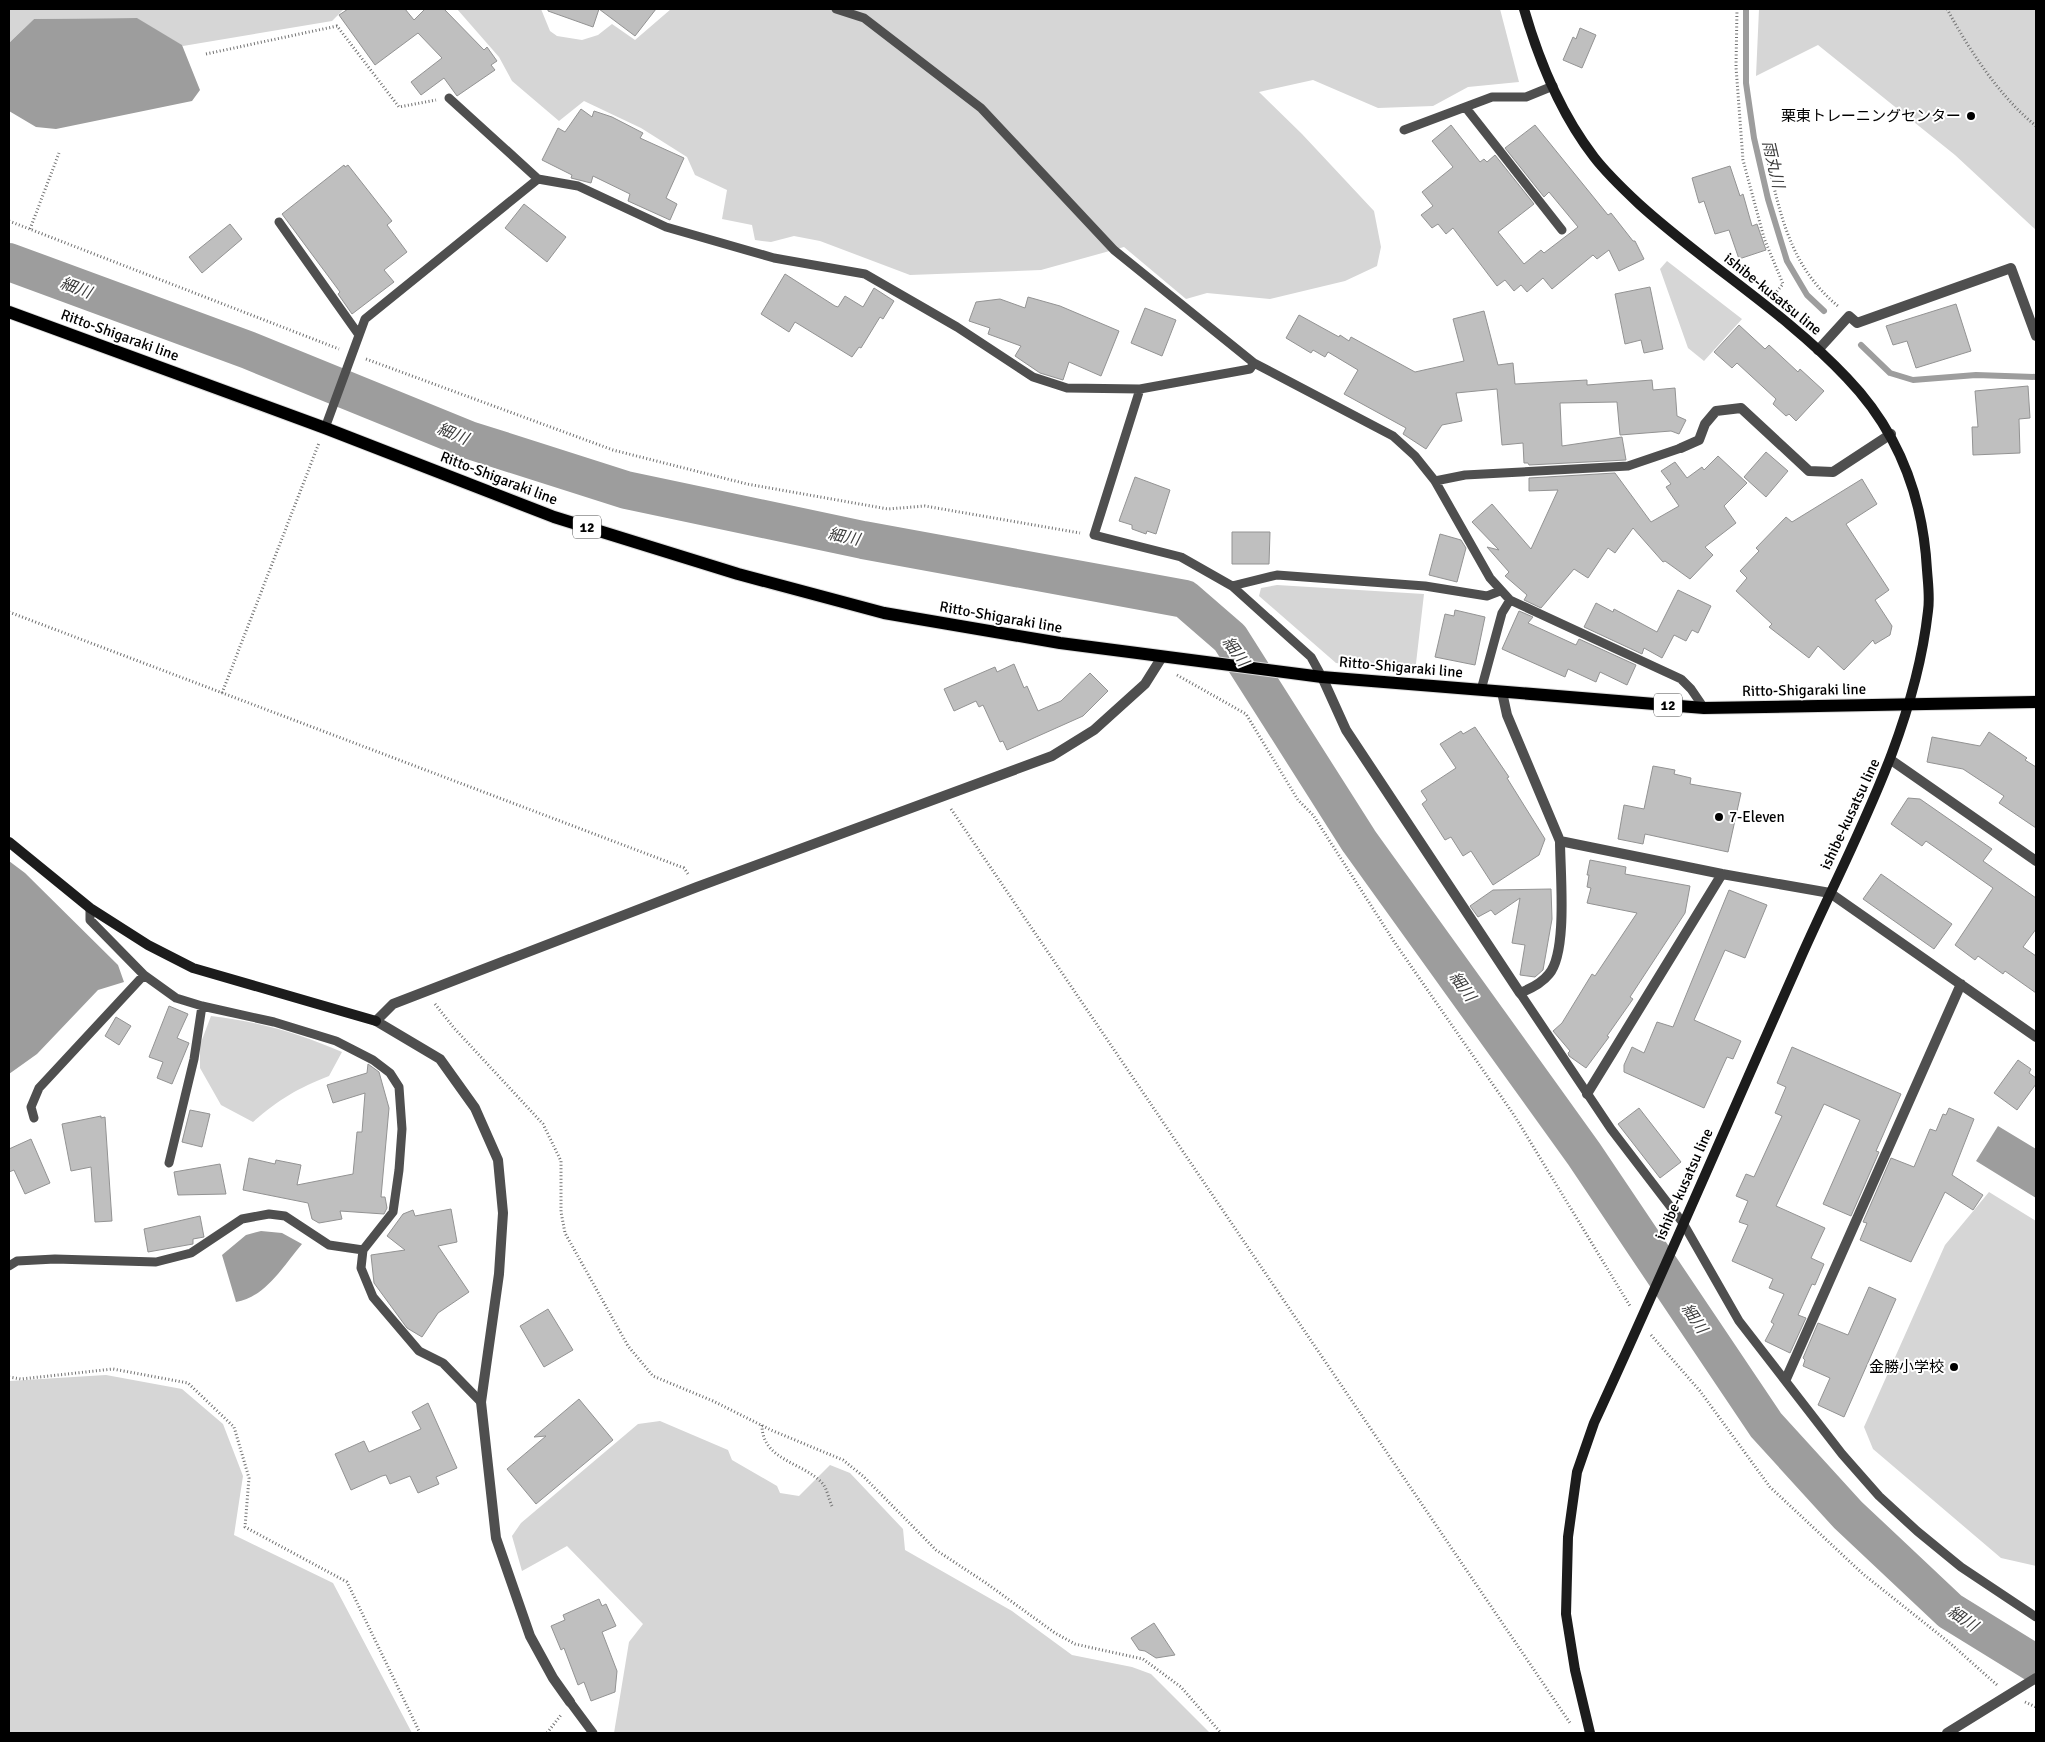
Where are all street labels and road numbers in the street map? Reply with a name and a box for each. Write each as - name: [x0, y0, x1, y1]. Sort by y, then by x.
- street label: ishibe-kusatsu line: [1721, 249, 1825, 339]
- street label: Ritto-Shigaraki line: [58, 305, 182, 365]
- street label: Ritto-Shigaraki line: [438, 447, 560, 509]
- road number: 12: [573, 516, 601, 538]
- street label: Ritto-Shigaraki line: [938, 597, 1064, 637]
- street label: Ritto-Shigaraki line: [1338, 653, 1464, 681]
- street label: Ritto-Shigaraki line: [1742, 680, 1866, 700]
- road number: 12: [1654, 694, 1682, 716]
- street label: ishibe-kusatsu line: [1816, 756, 1884, 872]
- street label: ishibe-kusatsu line: [1651, 1125, 1717, 1243]

